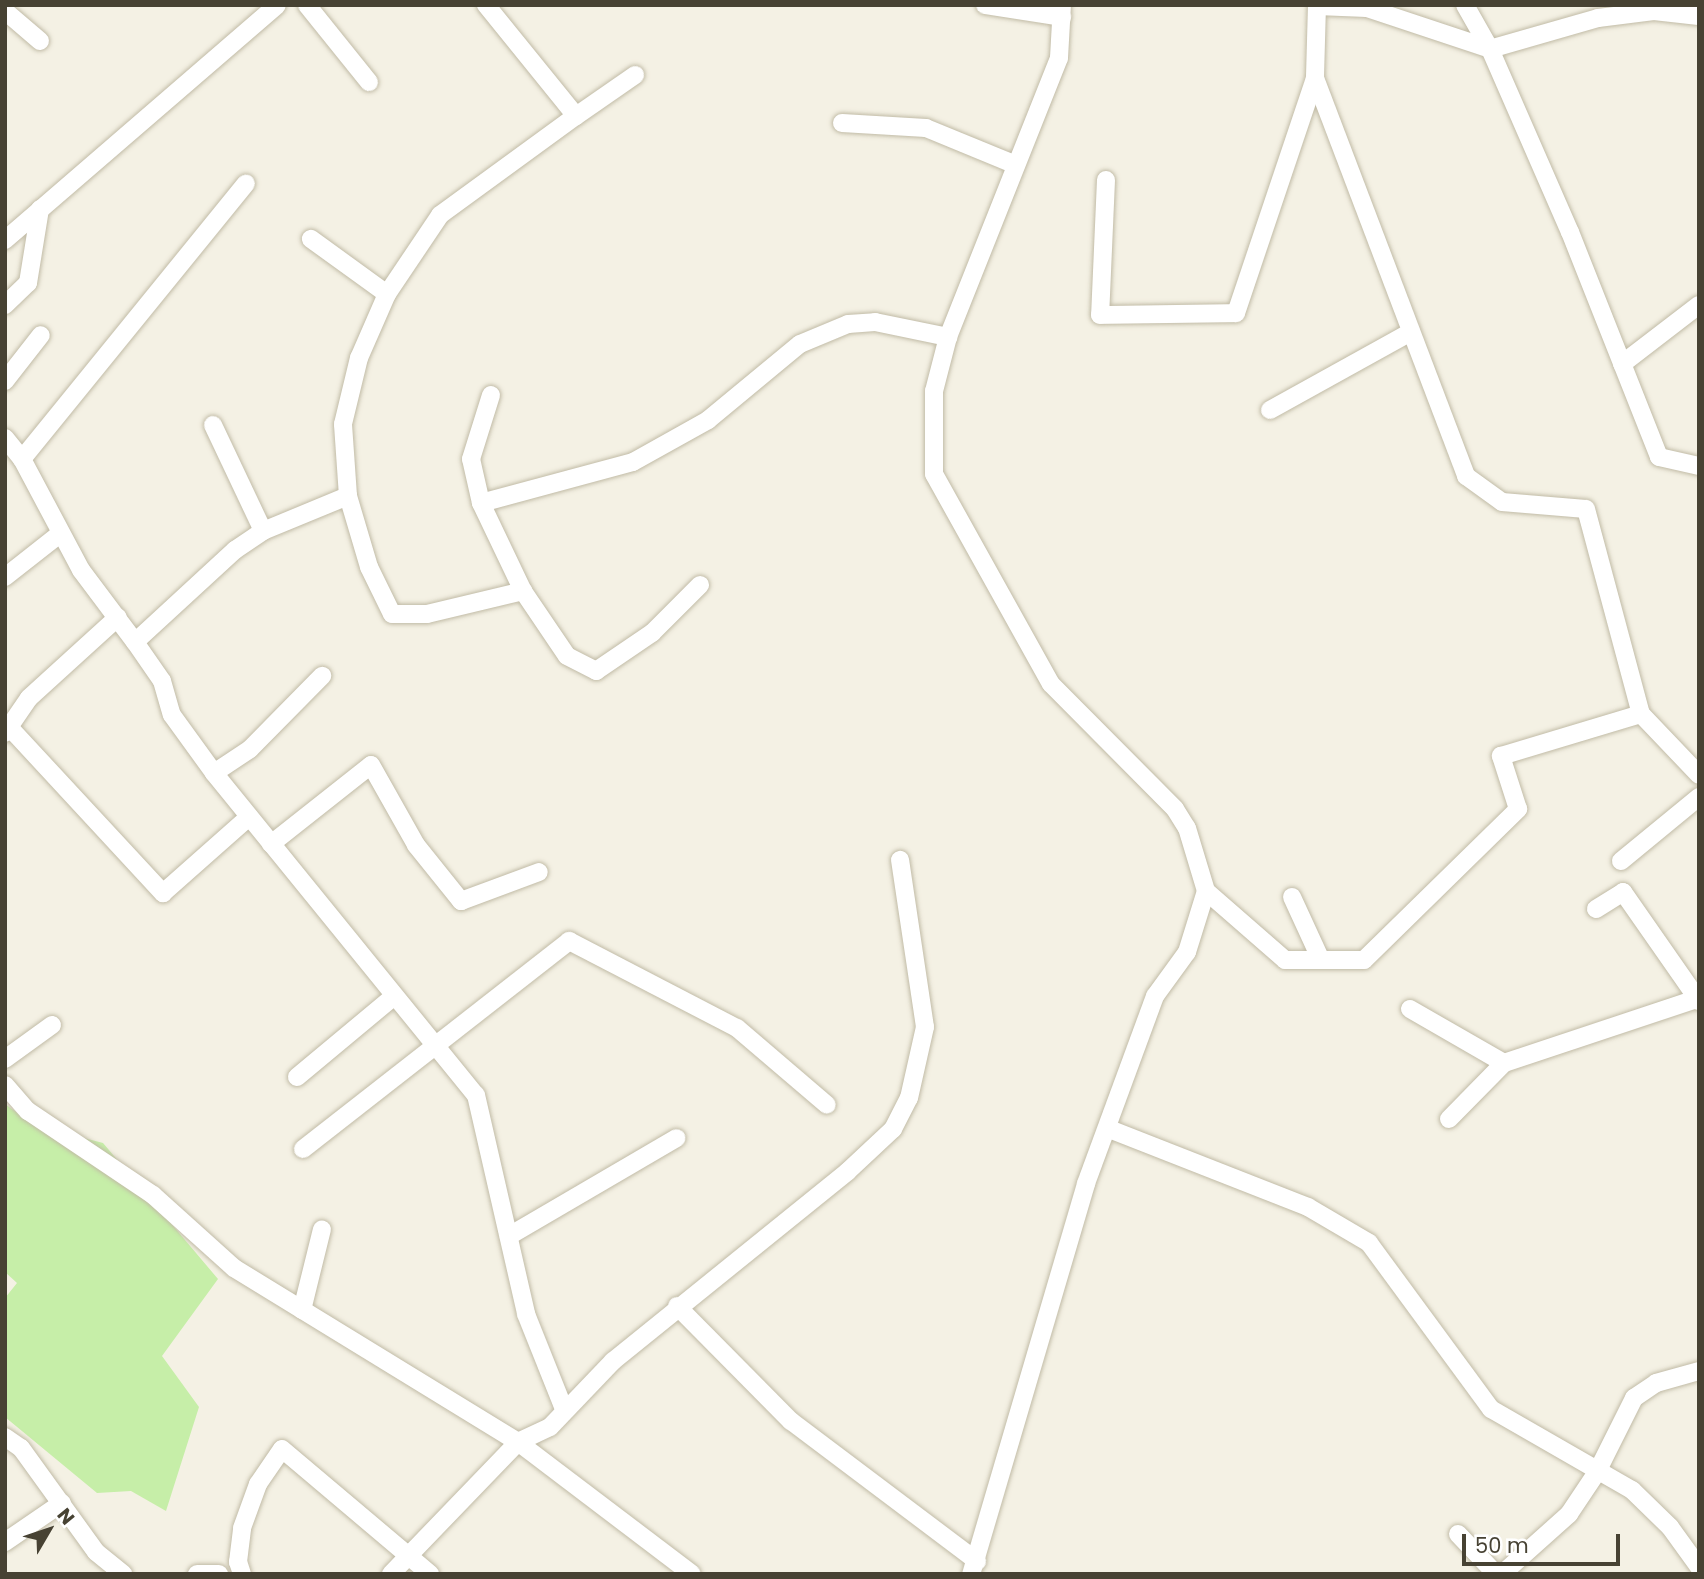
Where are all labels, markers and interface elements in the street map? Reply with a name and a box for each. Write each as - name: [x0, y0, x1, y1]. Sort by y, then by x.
- north arrow: [14, 1495, 84, 1565]
- text: N: [51, 1502, 81, 1531]
- scale bar: [1466, 1520, 1624, 1564]
- text: 50 m: [1475, 1531, 1529, 1560]

